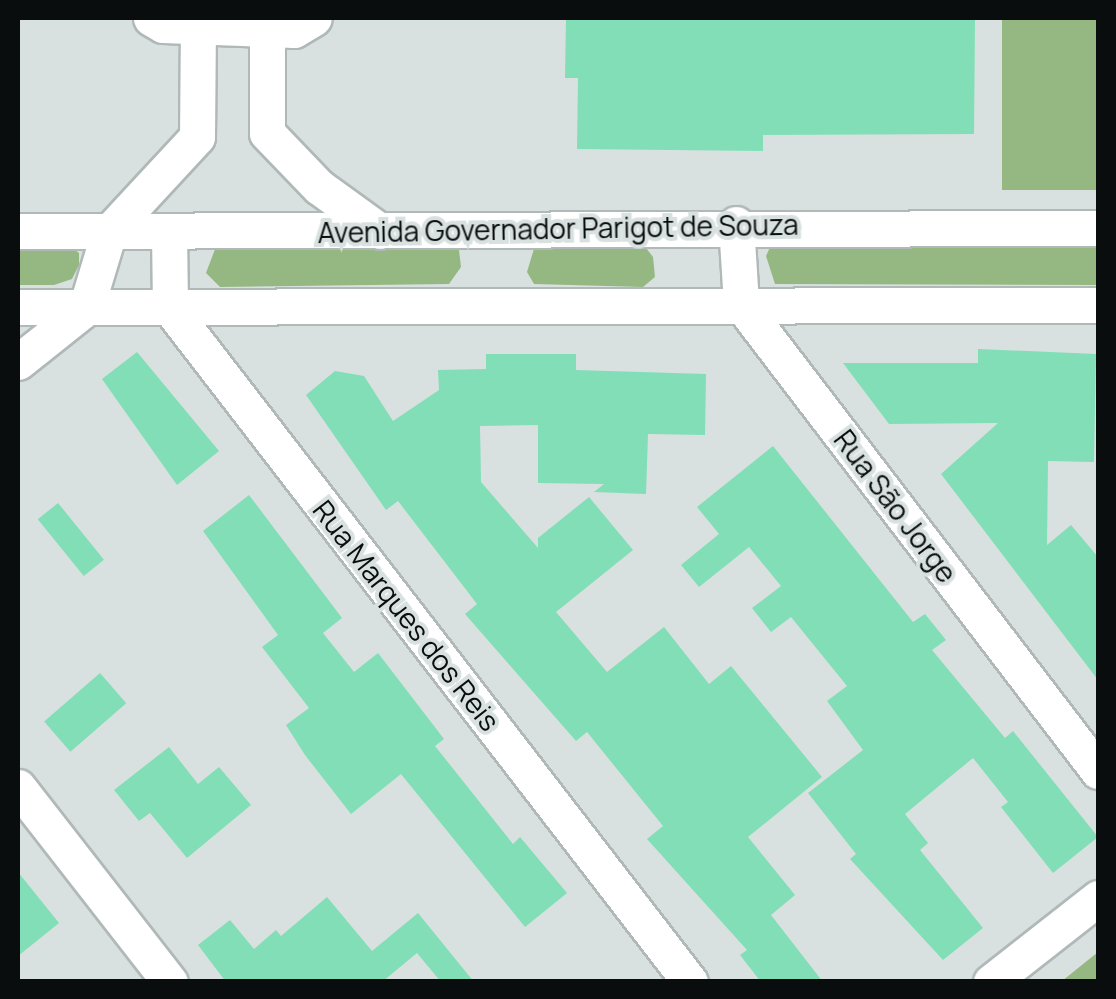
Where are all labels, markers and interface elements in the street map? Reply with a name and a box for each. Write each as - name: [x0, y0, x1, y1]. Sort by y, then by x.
- street label: Avenida Governador Parigot de Souza: [317, 207, 799, 249]
- street label: Rua São Jorge: [828, 423, 964, 589]
- street label: Rua Marques dos Reis: [307, 493, 507, 737]

